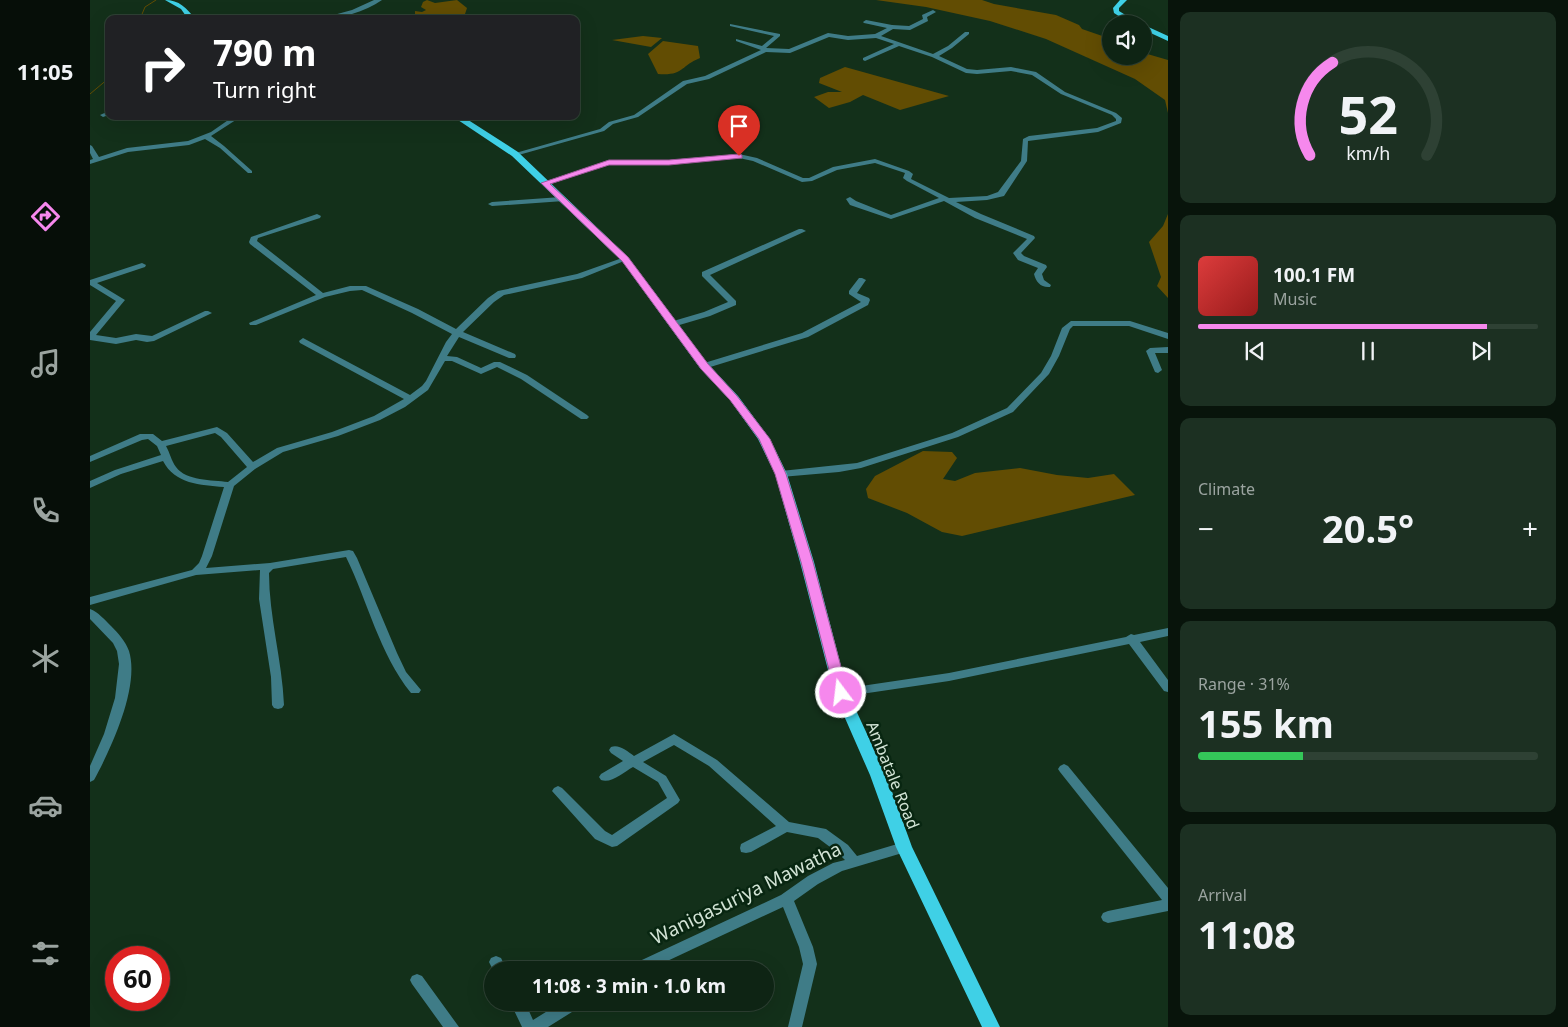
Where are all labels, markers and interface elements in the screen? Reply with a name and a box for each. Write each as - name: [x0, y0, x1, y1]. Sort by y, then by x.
- map controls: [1102, 15, 1152, 65]
- button: sound: [1102, 15, 1152, 65]
- text: 790 m: [213, 29, 316, 76]
- icon: right: [130, 35, 195, 100]
- text: 11:05: [17, 56, 73, 86]
- text: Turn right: [213, 74, 316, 104]
- text: 52: [1338, 78, 1398, 149]
- pin: [718, 105, 760, 156]
- icon: arrive: [725, 112, 753, 140]
- text: km/h: [1346, 141, 1390, 165]
- icon: directions: [28, 199, 63, 234]
- text: 100.1 FM: [1273, 262, 1355, 288]
- text: Music: [1273, 288, 1317, 310]
- icon: previous: [1241, 337, 1269, 365]
- icon: pause: [1354, 337, 1382, 365]
- icon: next: [1467, 337, 1495, 365]
- icon: music: [28, 346, 63, 381]
- text: Climate: [1198, 478, 1255, 500]
- icon: phone: [28, 493, 63, 528]
- text: 20.5°: [1322, 502, 1414, 554]
- text: −: [1198, 509, 1214, 547]
- text: +: [1522, 509, 1538, 547]
- icon: climate: [28, 641, 63, 676]
- position arrow: [814, 666, 866, 718]
- text: Range · 31%: [1198, 673, 1290, 695]
- text: 155 km: [1198, 697, 1334, 749]
- street label: Ambatale Road: [861, 718, 925, 832]
- icon: car: [28, 788, 63, 823]
- street label: Wanigasuriya Mawatha: [647, 836, 845, 950]
- text: Arrival: [1198, 884, 1247, 906]
- text: 11:08: [1198, 908, 1296, 960]
- icon: filters: [28, 936, 63, 971]
- speed limit sign: 60: [105, 946, 170, 1011]
- text: 11:08 · 3 min · 1.0 km: [532, 973, 726, 999]

